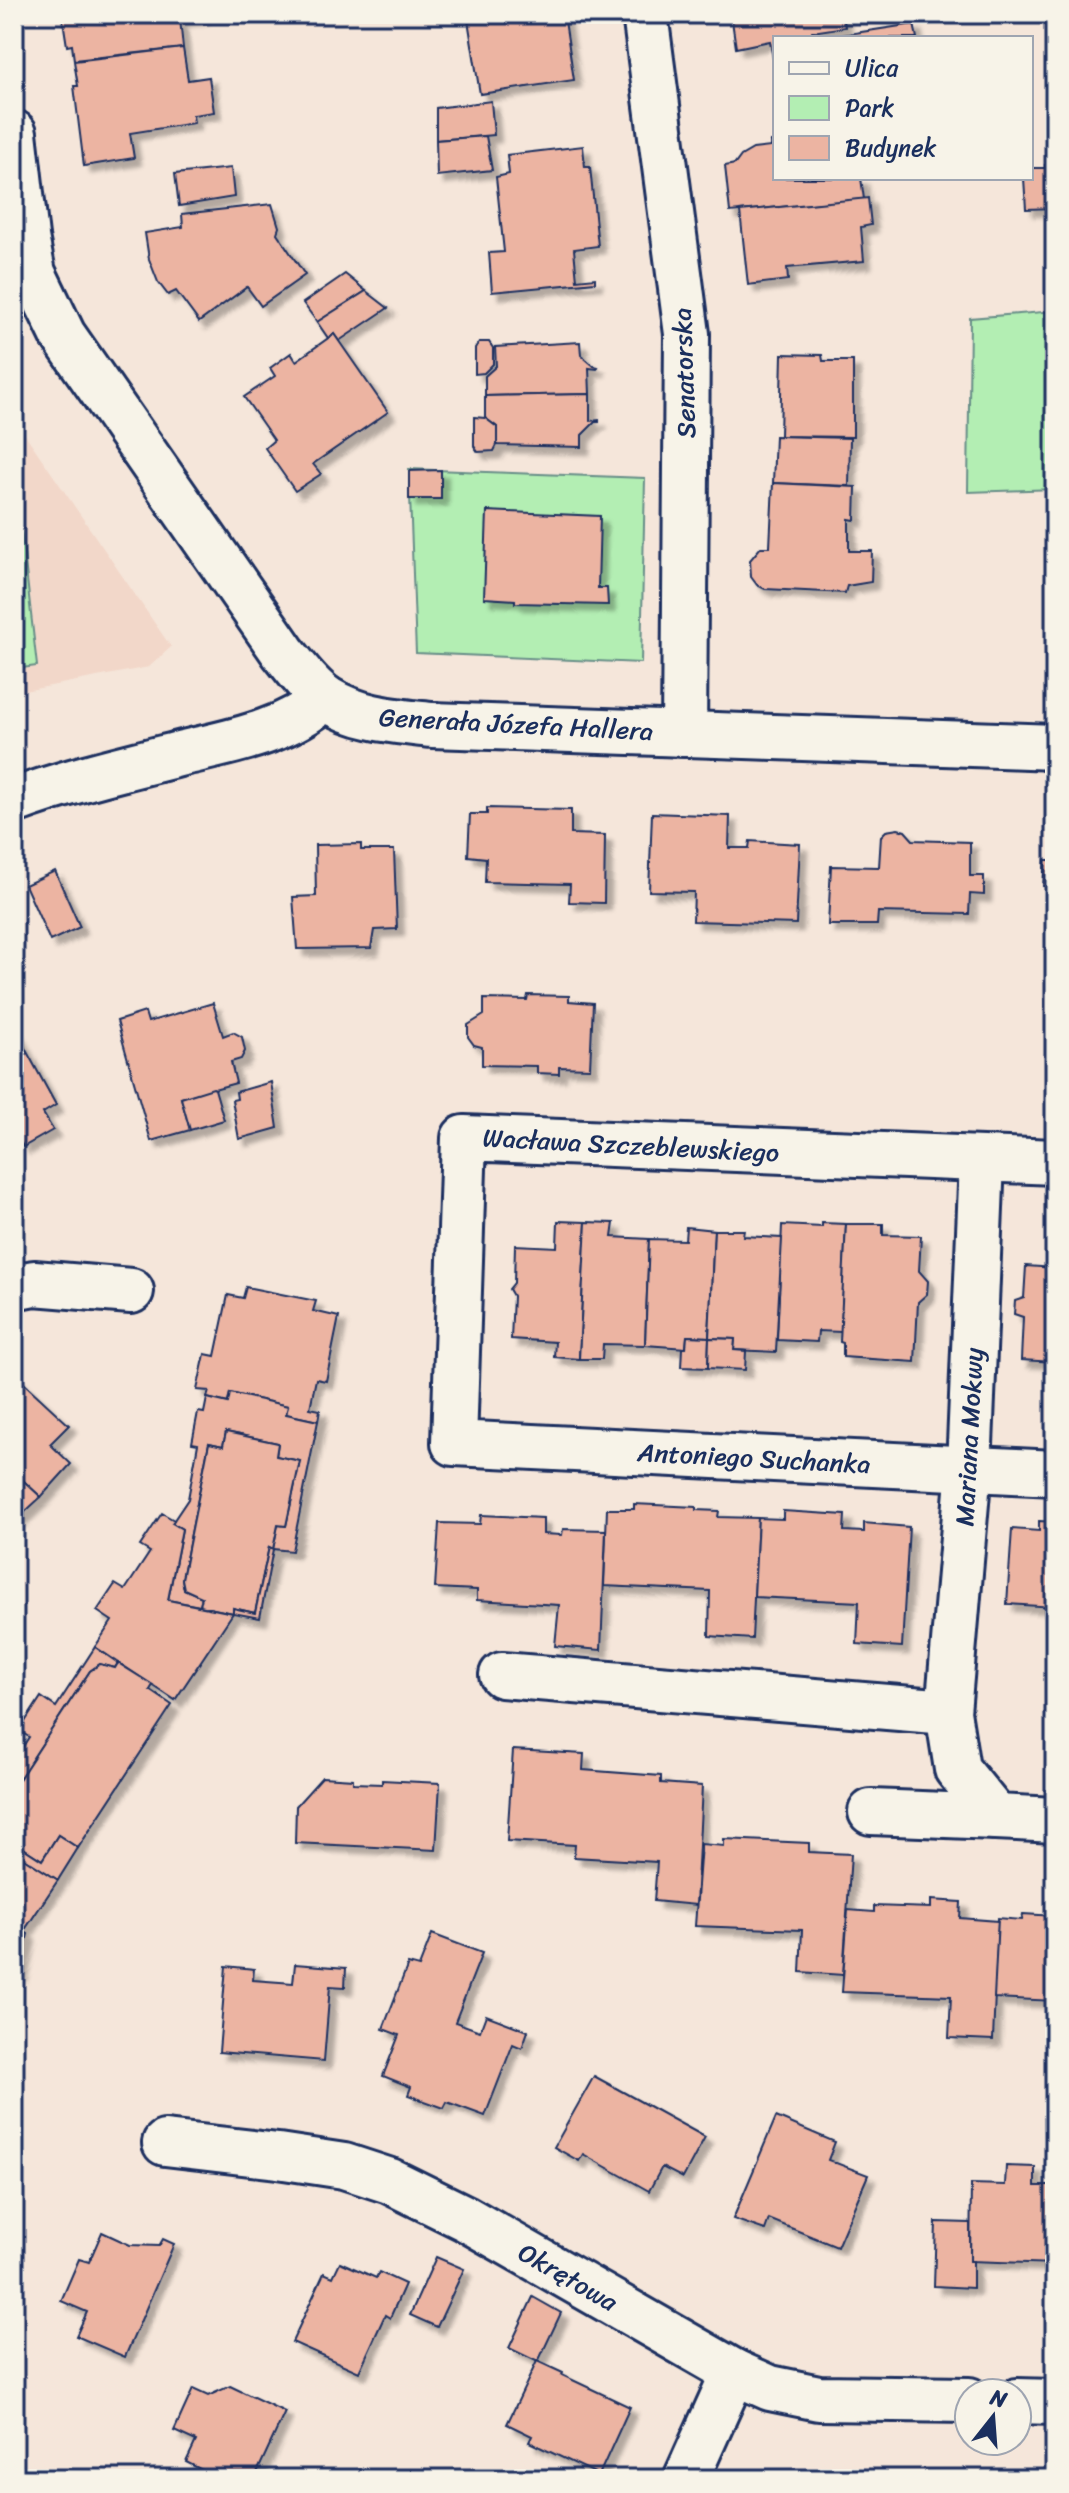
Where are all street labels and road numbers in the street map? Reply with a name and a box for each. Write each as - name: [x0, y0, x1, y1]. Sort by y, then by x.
- street label: Senatorska: [659, 307, 709, 439]
- street label: Generała Józefa Hallera: [378, 694, 654, 754]
- street label: Wacława Szczeblewskiego: [482, 1114, 780, 1176]
- street label: Mariana Mokwy: [941, 1346, 997, 1527]
- street label: Antoniego Suchanka: [635, 1429, 872, 1487]
- street label: Okrętowa: [509, 2230, 628, 2325]

